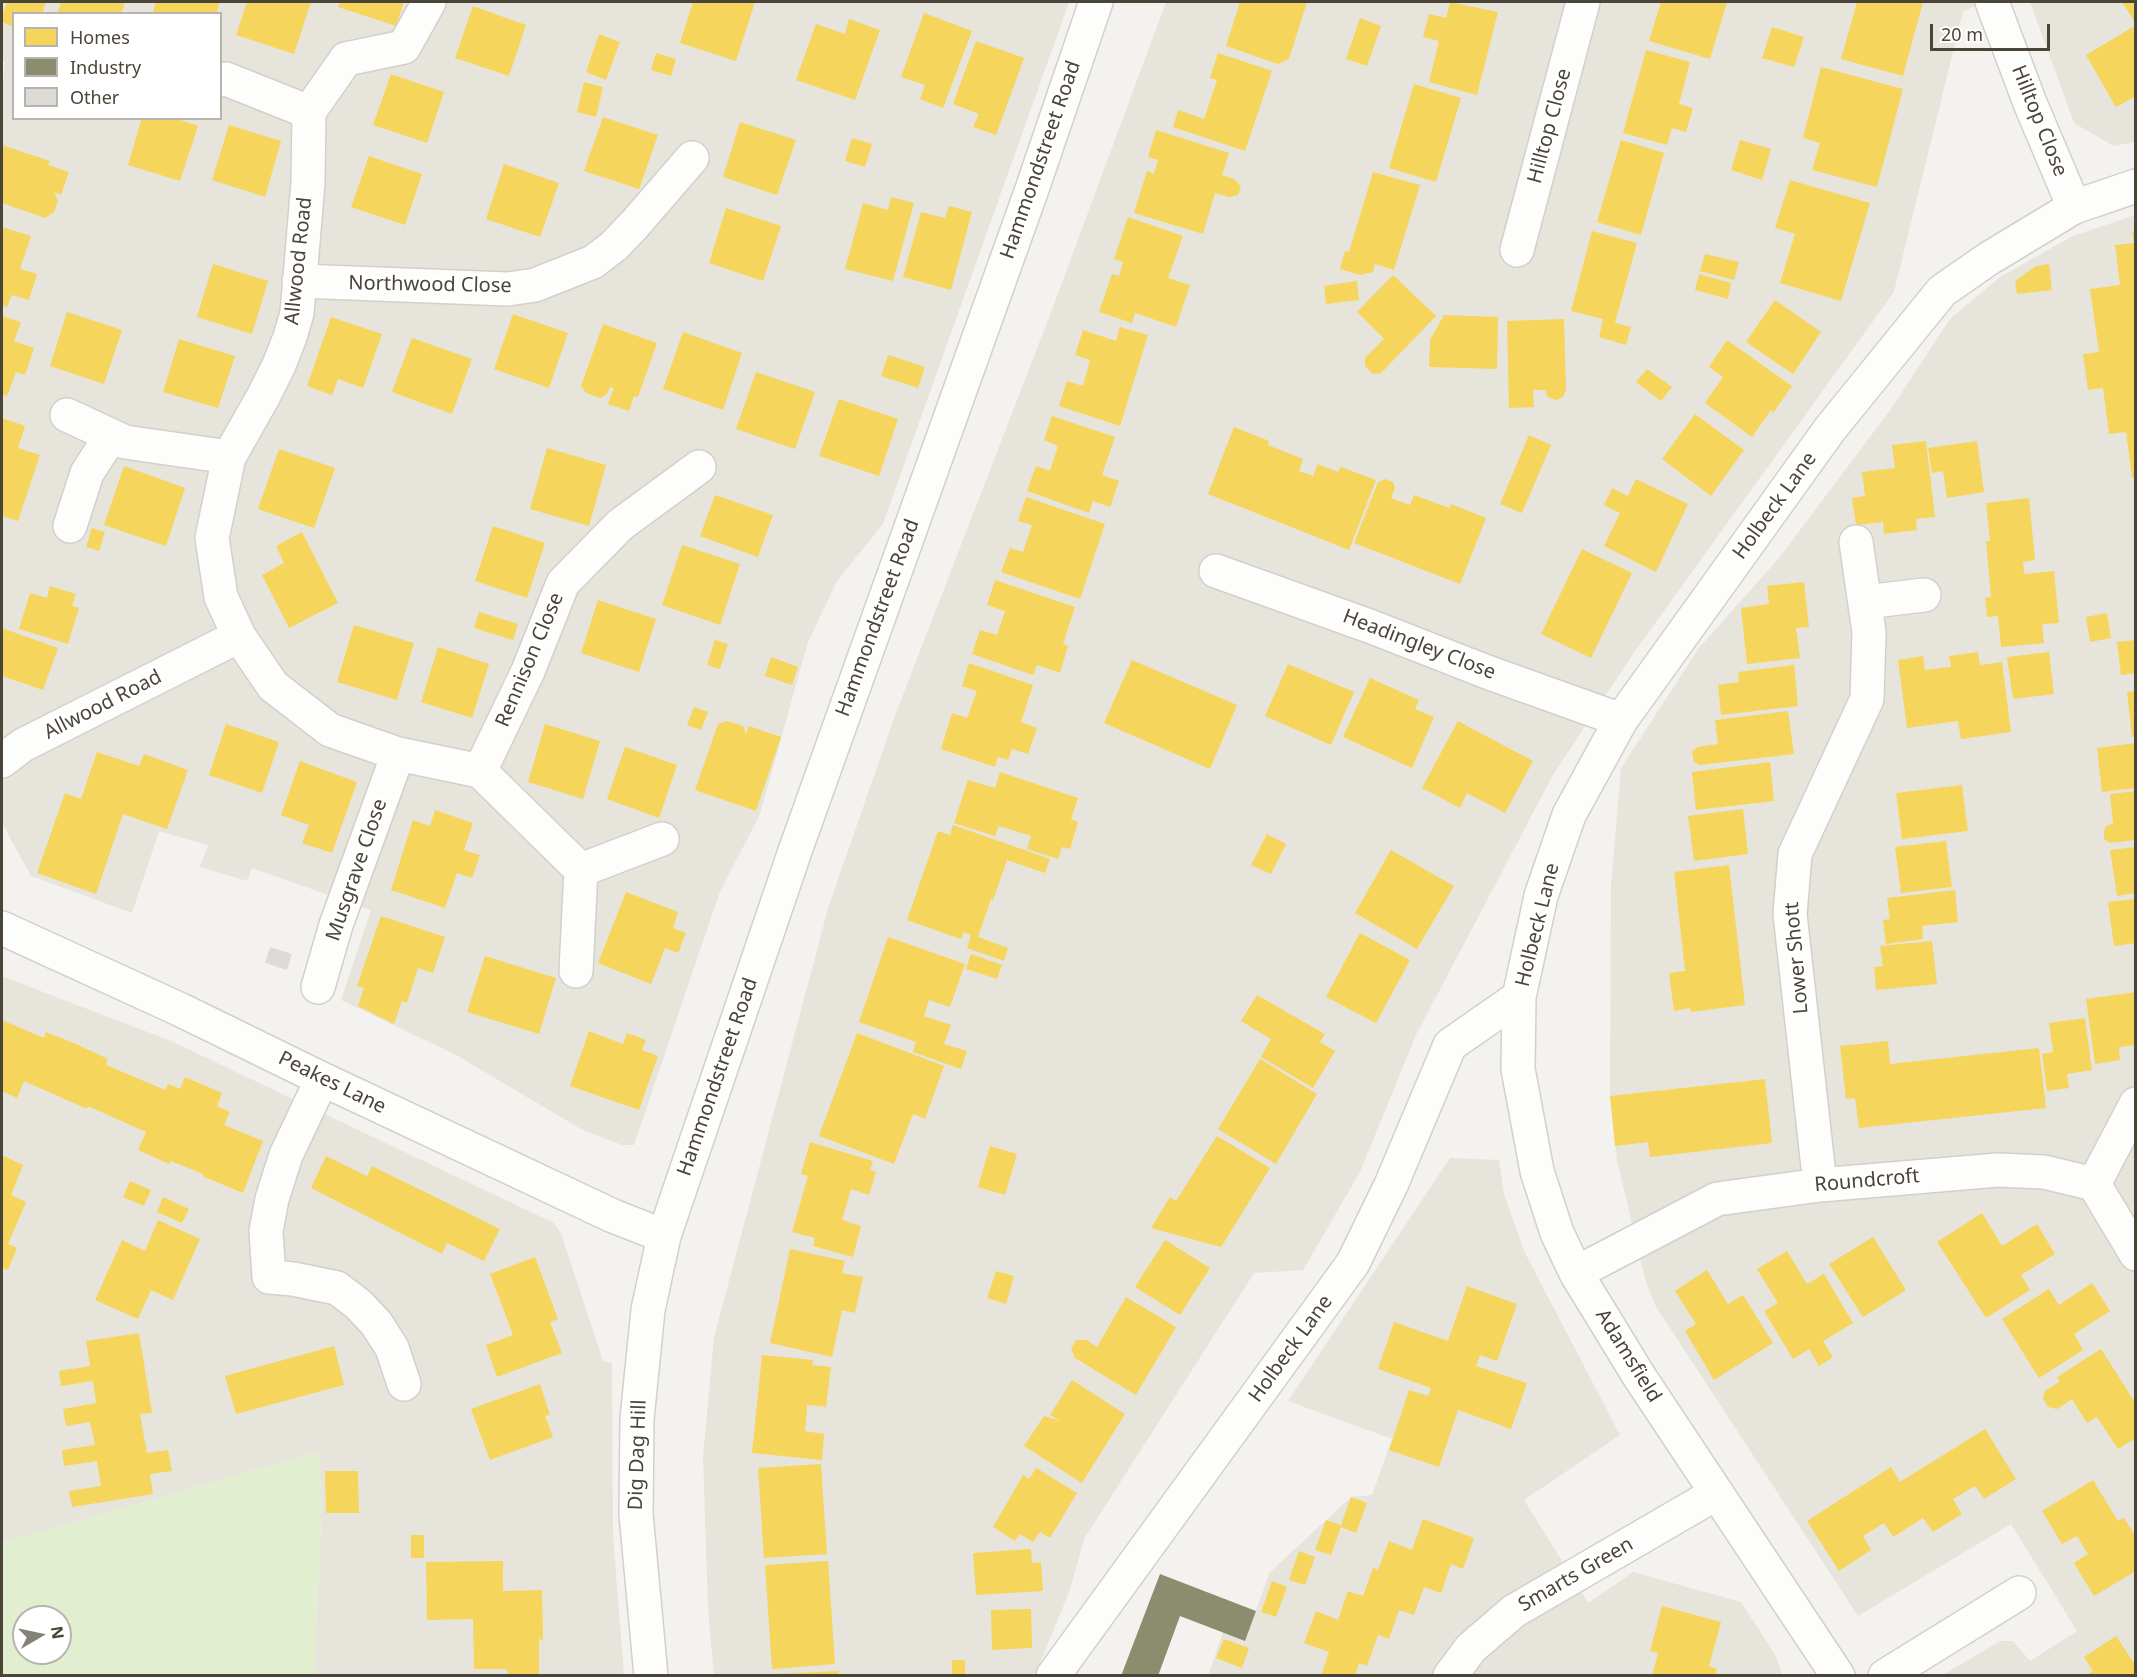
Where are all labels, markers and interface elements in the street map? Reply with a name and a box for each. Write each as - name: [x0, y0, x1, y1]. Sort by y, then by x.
- legend: [12, 12, 222, 120]
- scale bar: [1933, 12, 2053, 50]
- text: 20 m: [1941, 22, 1983, 46]
- text: Homes: [70, 25, 130, 49]
- text: Industry: [70, 55, 141, 79]
- street label: Hammondstreet Road: [996, 58, 1086, 262]
- street label: Hilltop Close: [2006, 62, 2072, 180]
- street label: Hilltop Close: [1523, 66, 1577, 186]
- text: Other: [70, 85, 119, 109]
- street label: Allwood Road: [280, 196, 318, 326]
- street label: Northwood Close: [348, 272, 512, 298]
- street label: Holbeck Lane: [1728, 448, 1822, 564]
- street label: Hammondstreet Road: [831, 516, 925, 720]
- street label: Rennison Close: [491, 589, 569, 731]
- street label: Headingley Close: [1339, 605, 1499, 685]
- street label: Allwood Road: [40, 665, 166, 745]
- street label: Musgrave Close: [321, 796, 393, 944]
- street label: Holbeck Lane: [1511, 861, 1565, 989]
- street label: Lower Shott: [1780, 901, 1814, 1015]
- street label: Hammondstreet Road: [673, 975, 763, 1179]
- street label: Peakes Lane: [274, 1047, 390, 1119]
- street label: Roundcroft: [1814, 1164, 1920, 1198]
- street label: Holbeck Lane: [1244, 1291, 1338, 1407]
- street label: Adamsfield: [1590, 1305, 1666, 1407]
- street label: Dig Dag Hill: [624, 1399, 652, 1511]
- street label: Smarts Green: [1514, 1532, 1638, 1618]
- north arrow: [12, 1605, 72, 1665]
- text: N: [46, 1624, 70, 1641]

